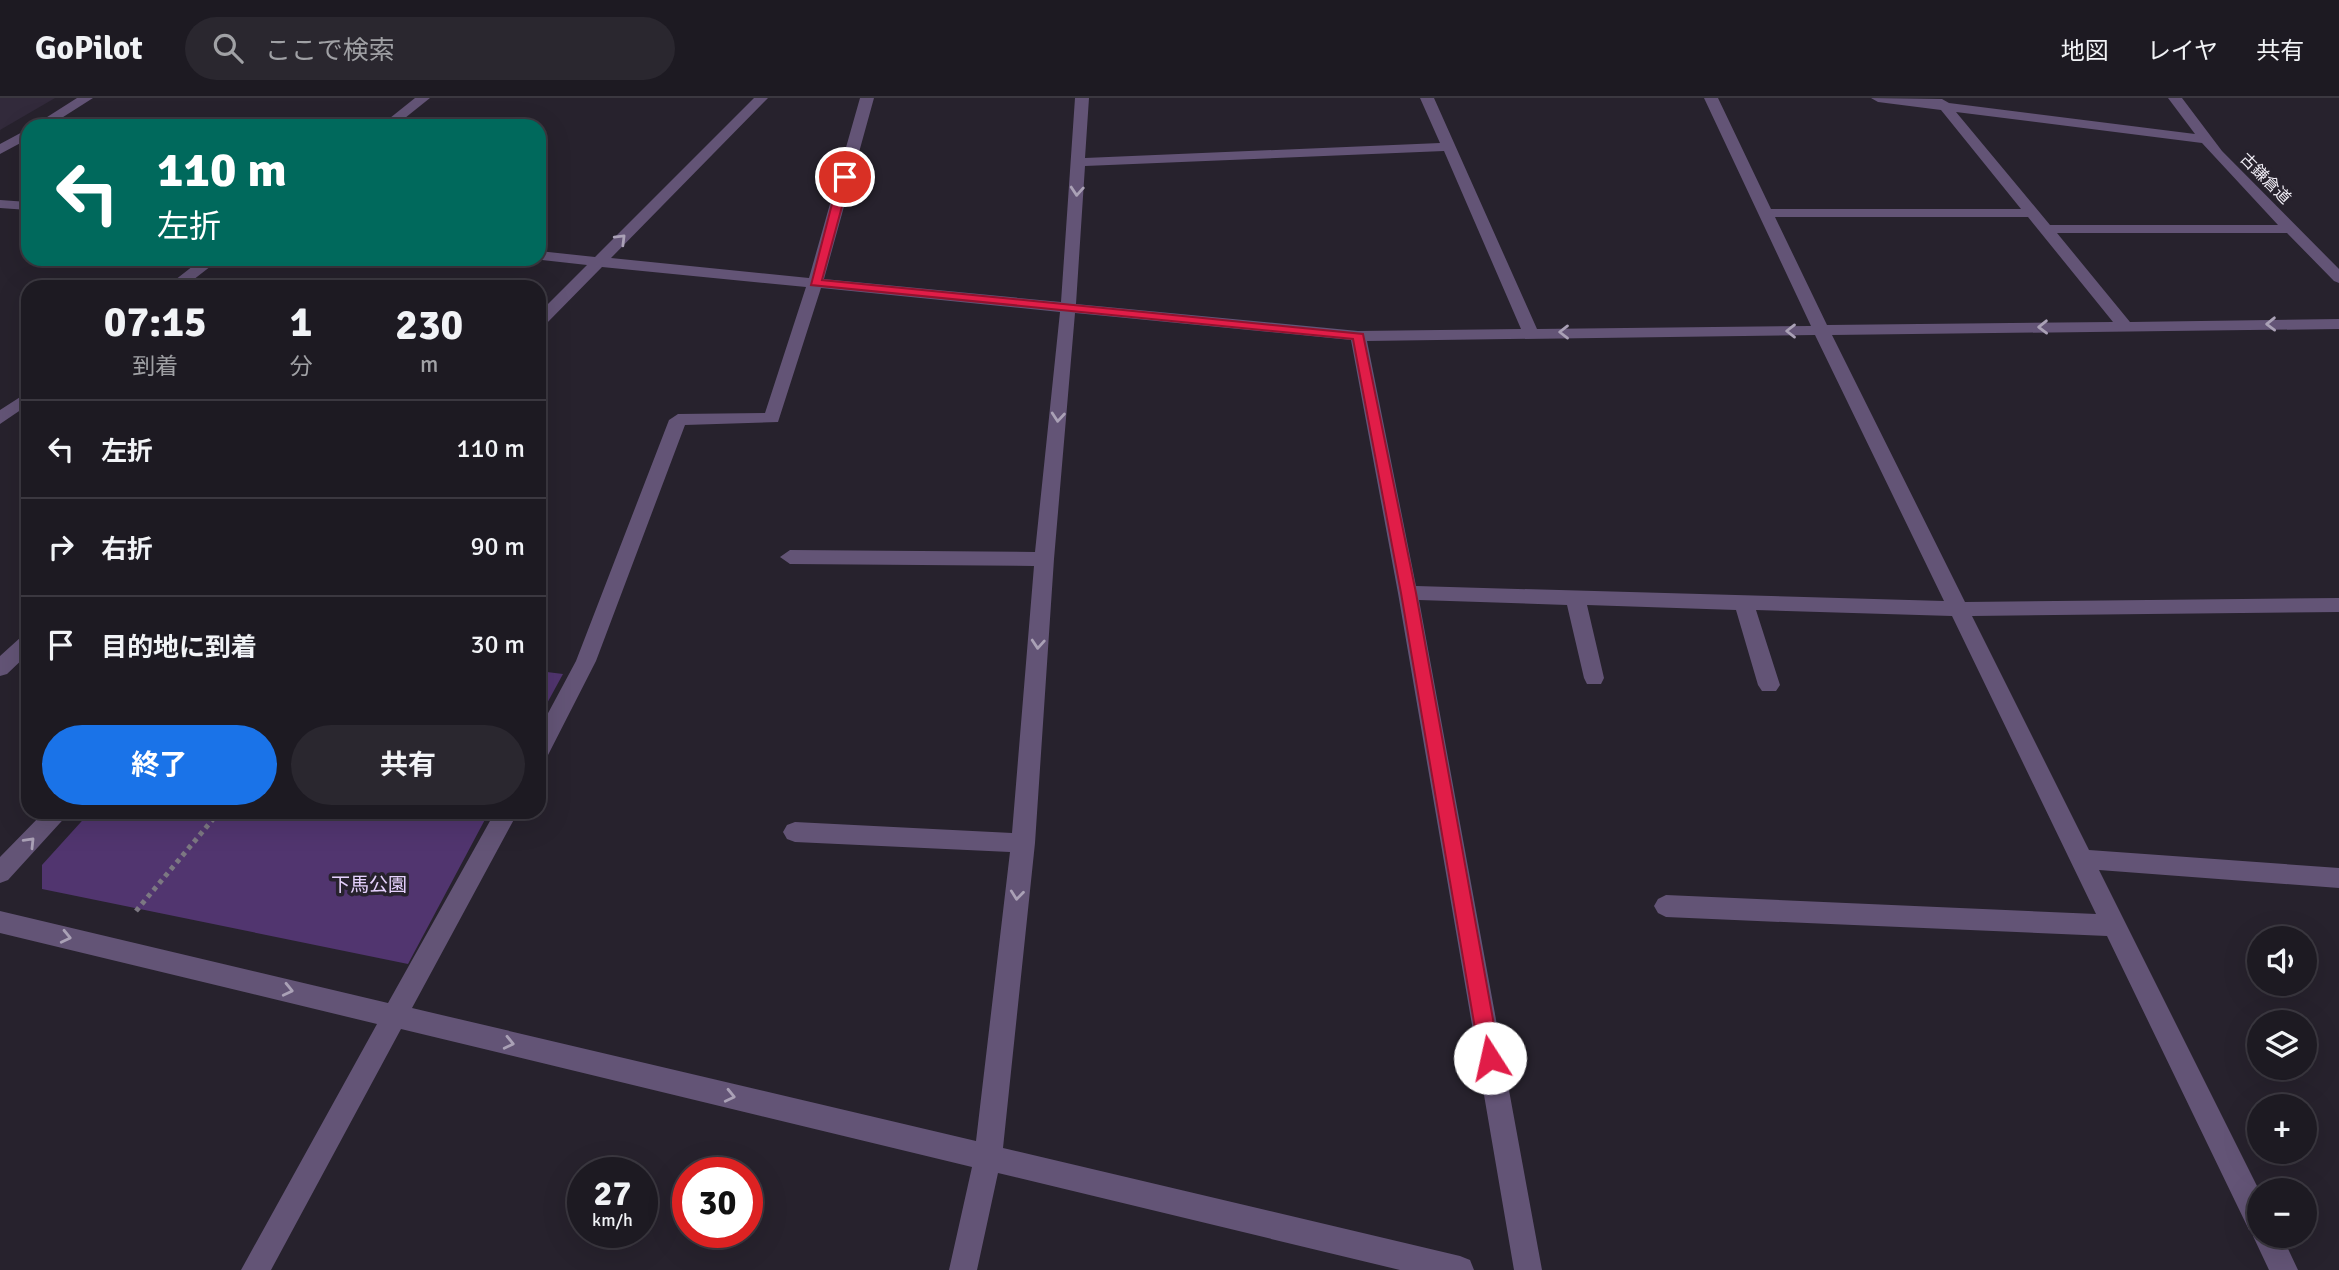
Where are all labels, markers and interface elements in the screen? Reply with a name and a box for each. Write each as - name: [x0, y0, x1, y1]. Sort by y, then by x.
- search box: [185, 17, 675, 80]
- text: GoPilot: [35, 28, 143, 69]
- icon: search: [209, 29, 247, 67]
- text: ここで検索: [265, 35, 395, 67]
- text: 地図: [2061, 36, 2109, 66]
- text: レイヤ: [2147, 36, 2218, 66]
- text: 共有: [2256, 36, 2304, 66]
- text: 110 m: [157, 140, 287, 200]
- icon: left: [42, 147, 133, 238]
- pin: [815, 147, 875, 207]
- street label: 古鎌倉道: [2236, 149, 2295, 208]
- icon: arrive: [826, 158, 864, 196]
- one-way arrow: [1070, 185, 1085, 196]
- text: 左折: [157, 207, 221, 246]
- one-way arrow: [613, 234, 626, 247]
- text: 07:15: [104, 297, 207, 348]
- text: 1: [290, 297, 312, 348]
- text: 230: [395, 300, 463, 351]
- one-way arrow: [2265, 317, 2276, 332]
- one-way arrow: [2038, 320, 2049, 335]
- one-way arrow: [1786, 323, 1796, 339]
- one-way arrow: [1558, 324, 1569, 340]
- text: m: [420, 350, 438, 379]
- text: 到着: [132, 352, 178, 381]
- text: 分: [290, 352, 313, 381]
- one-way arrow: [1050, 411, 1065, 423]
- icon: left: [42, 430, 80, 468]
- text: 110 m: [456, 433, 525, 465]
- text: 左折: [101, 436, 153, 468]
- icon: right: [42, 528, 80, 566]
- text: 90 m: [470, 531, 525, 563]
- text: 右折: [101, 534, 153, 566]
- icon: arrive: [42, 626, 80, 664]
- text: 30 m: [470, 629, 525, 661]
- text: 目的地に到着: [101, 632, 257, 664]
- one-way arrow: [1031, 639, 1046, 650]
- button: 終了: [42, 725, 277, 805]
- button: 共有: [291, 725, 525, 805]
- one-way arrow: [21, 838, 34, 851]
- park label: 下馬公園: [331, 873, 407, 897]
- one-way arrow: [1010, 890, 1025, 901]
- map controls: [2247, 926, 2317, 1248]
- button: sound: [2247, 926, 2317, 996]
- one-way arrow: [60, 929, 72, 943]
- one-way arrow: [282, 982, 294, 996]
- button: layers: [2247, 1010, 2317, 1080]
- position arrow: [1453, 1021, 1527, 1095]
- one-way arrow: [503, 1035, 515, 1049]
- one-way arrow: [724, 1087, 736, 1102]
- button: +: [2247, 1094, 2317, 1164]
- speed limit sign: 30: [672, 1157, 763, 1248]
- text: 27: [594, 1172, 631, 1215]
- button: −: [2247, 1178, 2317, 1248]
- text: km/h: [592, 1209, 633, 1231]

